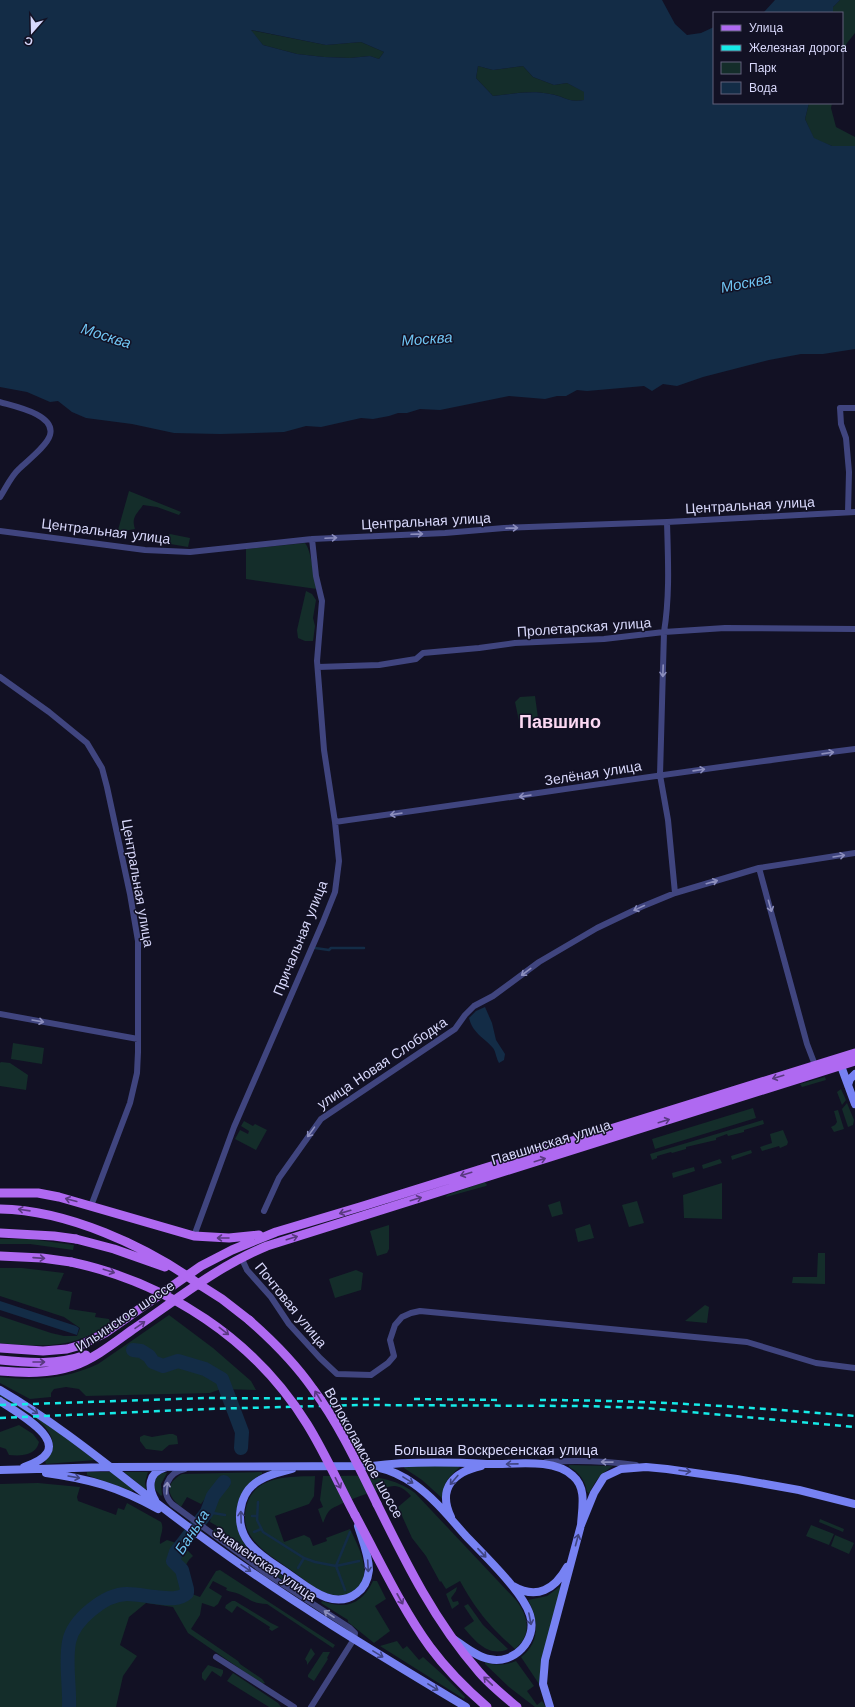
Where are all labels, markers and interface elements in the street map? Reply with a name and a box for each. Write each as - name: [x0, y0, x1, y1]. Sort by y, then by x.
- north arrow: [12, 12, 52, 52]
- legend: [713, 12, 843, 104]
- text: Улица: [749, 21, 783, 35]
- text: С: [23, 33, 35, 48]
- text: Железная дорога: [749, 41, 847, 55]
- text: Парк: [749, 61, 777, 75]
- text: Вода: [749, 81, 777, 95]
- water label: Москва: [719, 269, 773, 297]
- water label: Москва: [79, 320, 133, 352]
- water label: Москва: [401, 328, 453, 350]
- street label: Центральная улица: [685, 494, 815, 516]
- street label: Центральная улица: [361, 510, 491, 532]
- street label: Центральная улица: [41, 515, 172, 547]
- one-way arrow: [505, 524, 518, 532]
- one-way arrow: [410, 530, 423, 538]
- one-way arrow: [324, 534, 337, 541]
- street label: Пролетарская улица: [516, 614, 652, 640]
- one-way arrow: [659, 664, 667, 677]
- district label: Павшино: [519, 711, 601, 732]
- one-way arrow: [821, 749, 834, 757]
- street label: Зелёная улица: [543, 757, 643, 789]
- one-way arrow: [692, 766, 705, 774]
- one-way arrow: [519, 792, 532, 800]
- one-way arrow: [390, 810, 403, 818]
- street label: Центральная улица: [119, 818, 157, 948]
- one-way arrow: [832, 852, 845, 860]
- street label: Причальная улица: [270, 878, 330, 998]
- one-way arrow: [706, 878, 719, 885]
- one-way arrow: [766, 899, 774, 912]
- one-way arrow: [633, 905, 645, 912]
- one-way arrow: [520, 967, 531, 976]
- street label: улица Новая Слободка: [314, 1014, 450, 1112]
- one-way arrow: [31, 1017, 44, 1025]
- one-way arrow: [771, 1074, 784, 1081]
- street label: Павшинская улица: [489, 1116, 613, 1168]
- one-way arrow: [658, 1117, 671, 1124]
- one-way arrow: [307, 1126, 315, 1137]
- one-way arrow: [534, 1156, 546, 1164]
- one-way arrow: [460, 1171, 473, 1178]
- one-way arrow: [410, 1195, 423, 1202]
- one-way arrow: [64, 1196, 77, 1203]
- one-way arrow: [18, 1206, 31, 1214]
- one-way arrow: [338, 1209, 351, 1216]
- one-way arrow: [217, 1234, 230, 1242]
- one-way arrow: [286, 1234, 299, 1241]
- one-way arrow: [32, 1254, 45, 1261]
- street label: Почтовая улица: [252, 1259, 330, 1351]
- one-way arrow: [102, 1268, 115, 1275]
- street label: Ильинское шоссе: [73, 1277, 178, 1355]
- one-way arrow: [134, 1321, 145, 1329]
- one-way arrow: [218, 1327, 229, 1336]
- one-way arrow: [32, 1358, 45, 1366]
- street label: Волоколамское шоссе: [321, 1385, 407, 1521]
- one-way arrow: [314, 1391, 322, 1402]
- one-way arrow: [27, 1406, 38, 1414]
- street label: Большая Воскресенская улица: [394, 1442, 598, 1458]
- one-way arrow: [601, 1458, 614, 1466]
- one-way arrow: [506, 1460, 519, 1468]
- one-way arrow: [678, 1467, 691, 1475]
- one-way arrow: [67, 1473, 80, 1481]
- one-way arrow: [449, 1474, 458, 1485]
- one-way arrow: [335, 1476, 342, 1488]
- one-way arrow: [402, 1476, 413, 1484]
- one-way arrow: [163, 1482, 171, 1495]
- water label: Банька: [171, 1506, 213, 1558]
- one-way arrow: [237, 1511, 244, 1524]
- street label: Знаменская улица: [210, 1523, 320, 1605]
- one-way arrow: [574, 1534, 581, 1547]
- one-way arrow: [477, 1548, 487, 1558]
- one-way arrow: [364, 1559, 371, 1572]
- one-way arrow: [240, 1564, 251, 1572]
- one-way arrow: [397, 1592, 405, 1604]
- one-way arrow: [323, 1610, 334, 1618]
- one-way arrow: [527, 1612, 535, 1625]
- one-way arrow: [372, 1650, 384, 1658]
- one-way arrow: [483, 1676, 493, 1686]
- one-way arrow: [427, 1683, 438, 1691]

